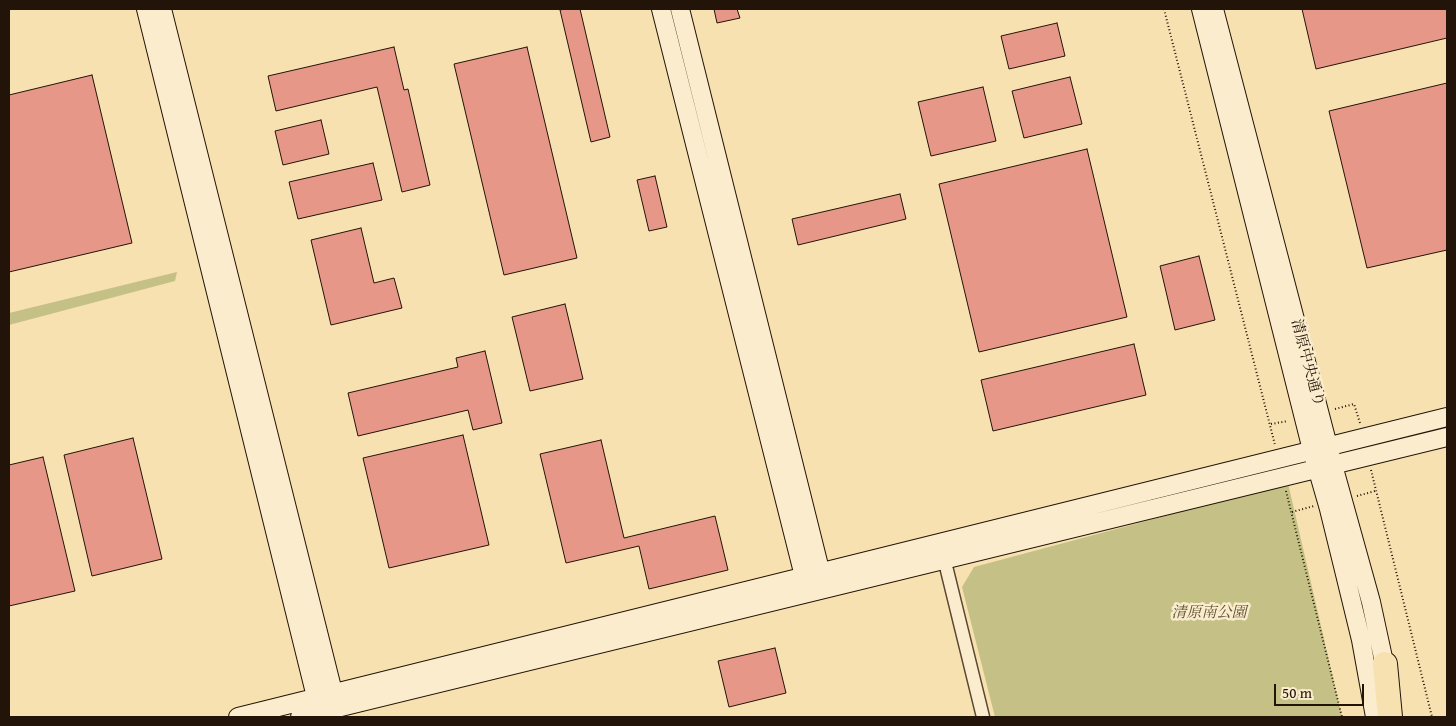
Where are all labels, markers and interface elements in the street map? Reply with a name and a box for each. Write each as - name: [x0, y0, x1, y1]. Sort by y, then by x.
- street label: 清原中央通り: [1287, 317, 1327, 409]
- park label: 清原南公園: [1172, 604, 1246, 622]
- scale bar: [1276, 674, 1366, 706]
- text: 50 m: [1282, 682, 1312, 703]

